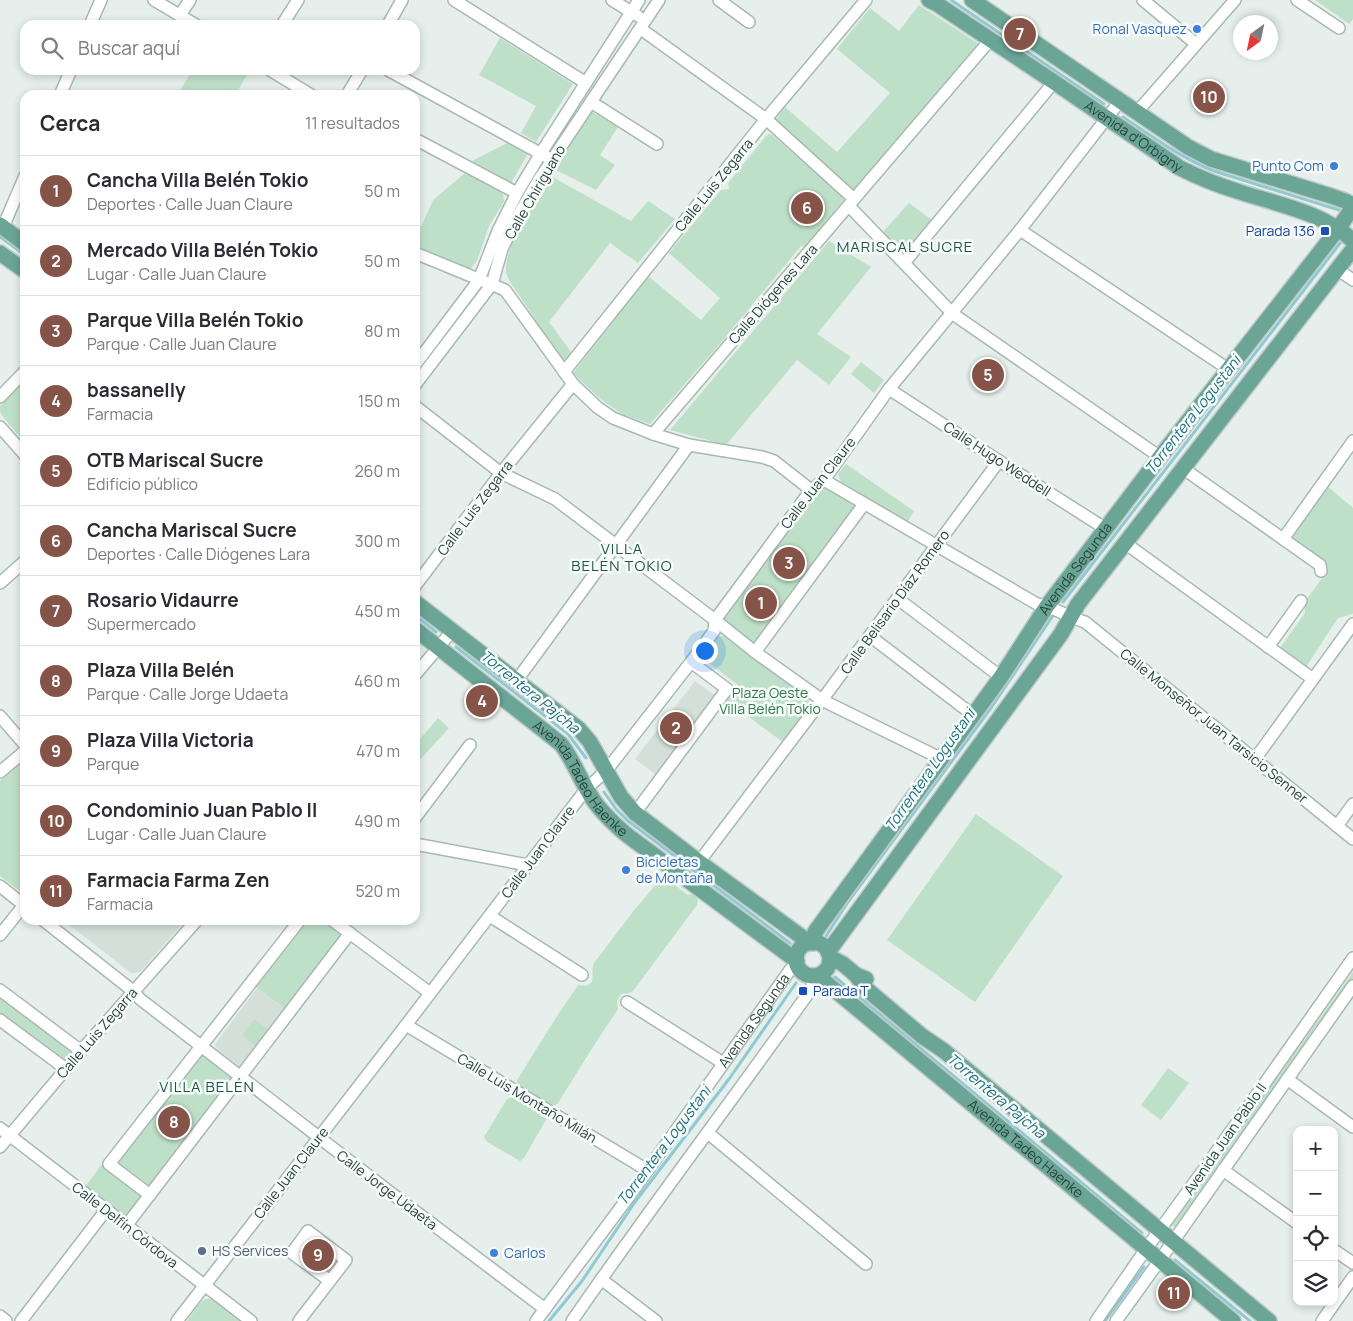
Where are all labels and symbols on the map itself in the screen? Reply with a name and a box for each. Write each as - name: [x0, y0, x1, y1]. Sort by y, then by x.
- pin: 7: [1004, 15, 1036, 53]
- north arrow: [1233, 15, 1278, 60]
- place label: Ronal Vasquez: [1093, 19, 1187, 38]
- marker: Ronal Vasquez: [1191, 23, 1203, 35]
- pin: 10: [1193, 78, 1225, 116]
- street label: Avenida d'Orbigny: [1081, 96, 1187, 177]
- street label: Calle Luis Zegarra: [670, 134, 757, 235]
- street label: Calle Chiriguano: [500, 141, 569, 242]
- place label: Punto Com: [1252, 156, 1324, 175]
- marker: Punto Com: [1328, 160, 1340, 172]
- pin: 6: [791, 189, 823, 227]
- place label: Parada 136: [1246, 221, 1315, 240]
- marker: Parada 136: [1319, 225, 1331, 237]
- district label: MARISCAL SUCRE: [837, 236, 973, 257]
- street label: Calle Diógenes Lara: [724, 240, 821, 348]
- water label: Torrentera Logustani: [1140, 349, 1247, 478]
- pin: 5: [972, 356, 1004, 394]
- street label: Calle Hugo Weddell: [940, 417, 1055, 500]
- street label: Calle Juan Claure: [776, 433, 859, 532]
- street label: Calle Luis Zegarra: [433, 456, 517, 559]
- street label: Avenida Segunda: [1034, 518, 1116, 618]
- street label: Calle Belisario Díaz Romero: [836, 526, 953, 678]
- district label: VILLA BELÉN TOKIO: [571, 538, 673, 576]
- pin: 3: [773, 544, 805, 582]
- pin: 1: [745, 584, 777, 622]
- your location: [692, 638, 718, 664]
- street label: Calle Monseñor Juan Tarsicio Senner: [1117, 644, 1312, 807]
- water label: Torrentera Pajcha: [476, 645, 585, 739]
- pin: 4: [466, 682, 498, 720]
- park label: Plaza Oeste Villa Belén Tokio: [719, 683, 821, 718]
- water label: Torrentera Logustani: [880, 702, 981, 835]
- pin: 2: [660, 709, 692, 747]
- street label: Avenida Tadeo Haenke: [529, 715, 632, 841]
- street label: Calle Juan Claure: [496, 801, 579, 902]
- place label: Bicicletas de Montaña: [636, 852, 713, 887]
- marker: Bicicletas de Montaña: [620, 864, 632, 876]
- street label: Avenida Segunda: [713, 970, 794, 1071]
- place label: Parada T: [813, 981, 869, 1000]
- street label: Calle Luis Zegarra: [52, 983, 141, 1082]
- marker: Parada T: [797, 985, 809, 997]
- street label: Calle Luis Montaño Milán: [454, 1048, 601, 1147]
- water label: Torrentera Pajcha: [943, 1048, 1050, 1143]
- district label: VILLA BELÉN: [159, 1076, 255, 1097]
- street label: Avenida Juan Pablo II: [1179, 1079, 1270, 1198]
- water label: Torrentera Logustani: [612, 1080, 717, 1210]
- street label: Avenida Tadeo Haenke: [964, 1095, 1088, 1202]
- pin: 8: [158, 1103, 190, 1141]
- street label: Calle Juan Claure: [249, 1123, 332, 1222]
- street label: Calle Jorge Udaeta: [333, 1145, 442, 1234]
- street label: Calle Delfín Córdova: [68, 1177, 182, 1272]
- pin: 9: [302, 1236, 334, 1274]
- place label: HS Services: [212, 1241, 288, 1260]
- place label: Carlos: [504, 1243, 546, 1262]
- marker: HS Services: [196, 1245, 208, 1257]
- marker: Carlos: [488, 1247, 500, 1259]
- pin: 11: [1158, 1274, 1190, 1312]

